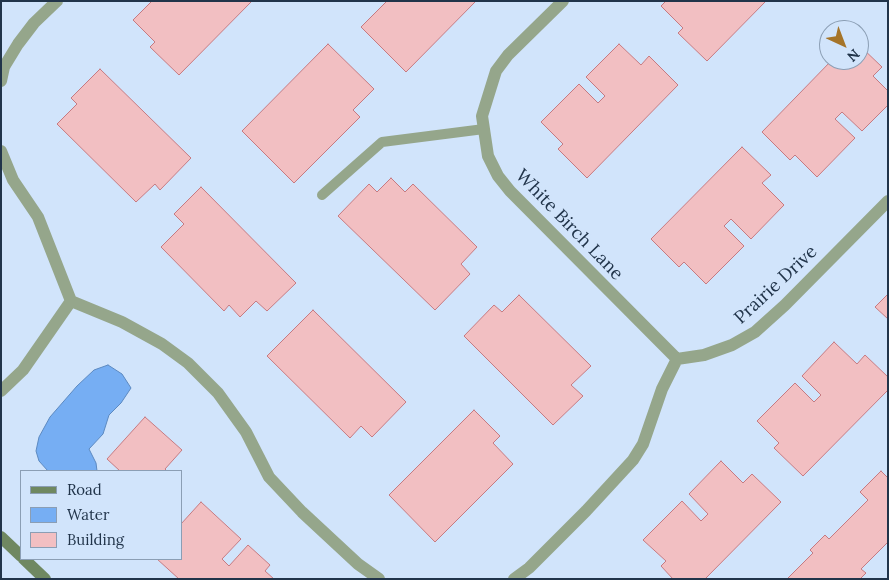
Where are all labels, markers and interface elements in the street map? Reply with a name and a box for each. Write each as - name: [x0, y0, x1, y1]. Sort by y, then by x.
- north arrow: [819, 20, 869, 70]
- text: N: [843, 45, 864, 66]
- street label: White Birch Lane: [511, 165, 627, 285]
- street label: Prairie Drive: [730, 241, 822, 329]
- legend: [20, 470, 182, 560]
- text: Road: [67, 480, 102, 499]
- text: Water: [67, 505, 109, 524]
- text: Building: [67, 530, 124, 549]

